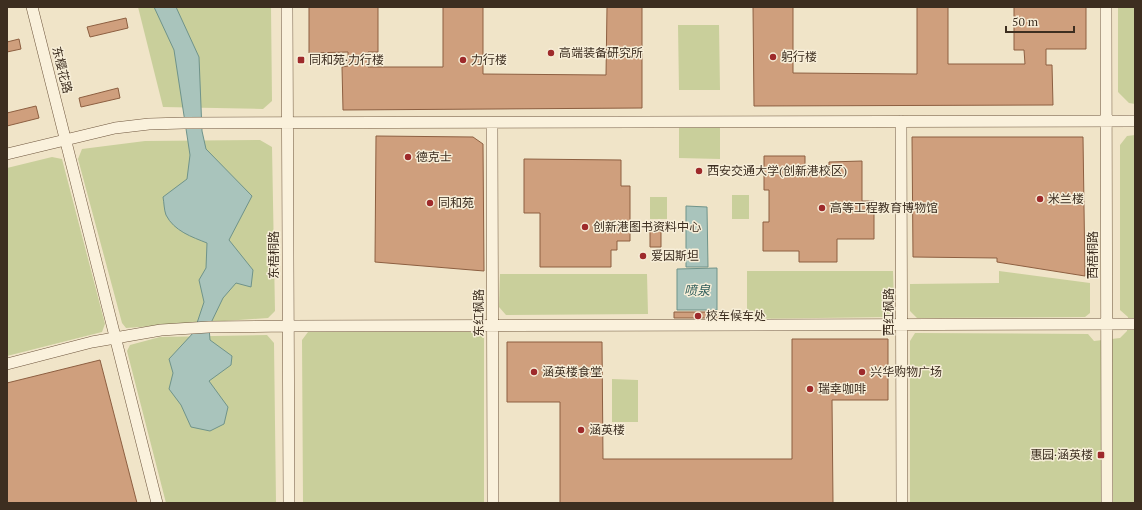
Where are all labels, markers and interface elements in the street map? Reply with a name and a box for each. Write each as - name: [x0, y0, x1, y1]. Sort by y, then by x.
- scale bar: [1006, 8, 1074, 34]
- text: 50 m: [1012, 14, 1039, 29]
- street label: 东樱花路: [49, 45, 76, 95]
- place label: 高端装备研究所: [559, 45, 643, 60]
- marker: 高端装备研究所: [546, 48, 556, 58]
- place label: 躬行楼: [781, 49, 817, 64]
- place label: 同和苑·力行楼: [309, 52, 384, 67]
- place label: 力行楼: [471, 52, 507, 67]
- marker: 躬行楼: [768, 52, 778, 62]
- marker: 同和苑·力行楼: [296, 55, 306, 65]
- marker: 力行楼: [458, 55, 468, 65]
- place label: 德克士: [416, 149, 452, 164]
- marker: 德克士: [403, 152, 413, 162]
- place label: 西安交通大学(创新港校区): [707, 163, 847, 178]
- marker: 西安交通大学(创新港校区): [694, 166, 704, 176]
- place label: 米兰楼: [1048, 191, 1084, 206]
- marker: 米兰楼: [1035, 194, 1045, 204]
- place label: 同和苑: [438, 195, 474, 210]
- marker: 同和苑: [425, 198, 435, 208]
- place label: 高等工程教育博物馆: [830, 200, 938, 215]
- marker: 高等工程教育博物馆: [817, 203, 827, 213]
- place label: 创新港图书资料中心: [593, 219, 701, 234]
- marker: 创新港图书资料中心: [580, 222, 590, 232]
- street label: 东梧桐路: [266, 231, 281, 279]
- street label: 西梧桐路: [1085, 231, 1100, 279]
- place label: 爱因斯坦: [651, 248, 699, 263]
- marker: 爱因斯坦: [638, 251, 648, 261]
- water label: 喷泉: [684, 281, 711, 299]
- street label: 西红枫路: [881, 288, 896, 336]
- street label: 东红枫路: [471, 289, 486, 337]
- place label: 校车候车处: [706, 308, 766, 323]
- marker: 校车候车处: [693, 311, 703, 321]
- place label: 涵英楼食堂: [542, 364, 602, 379]
- place label: 兴华购物广场: [870, 364, 942, 379]
- marker: 涵英楼食堂: [529, 367, 539, 377]
- marker: 兴华购物广场: [857, 367, 867, 377]
- place label: 瑞幸咖啡: [818, 381, 866, 396]
- marker: 瑞幸咖啡: [805, 384, 815, 394]
- place label: 涵英楼: [589, 422, 625, 437]
- marker: 涵英楼: [576, 425, 586, 435]
- place label: 惠园·涵英楼: [1030, 447, 1093, 462]
- marker: 惠园·涵英楼: [1096, 450, 1106, 460]

